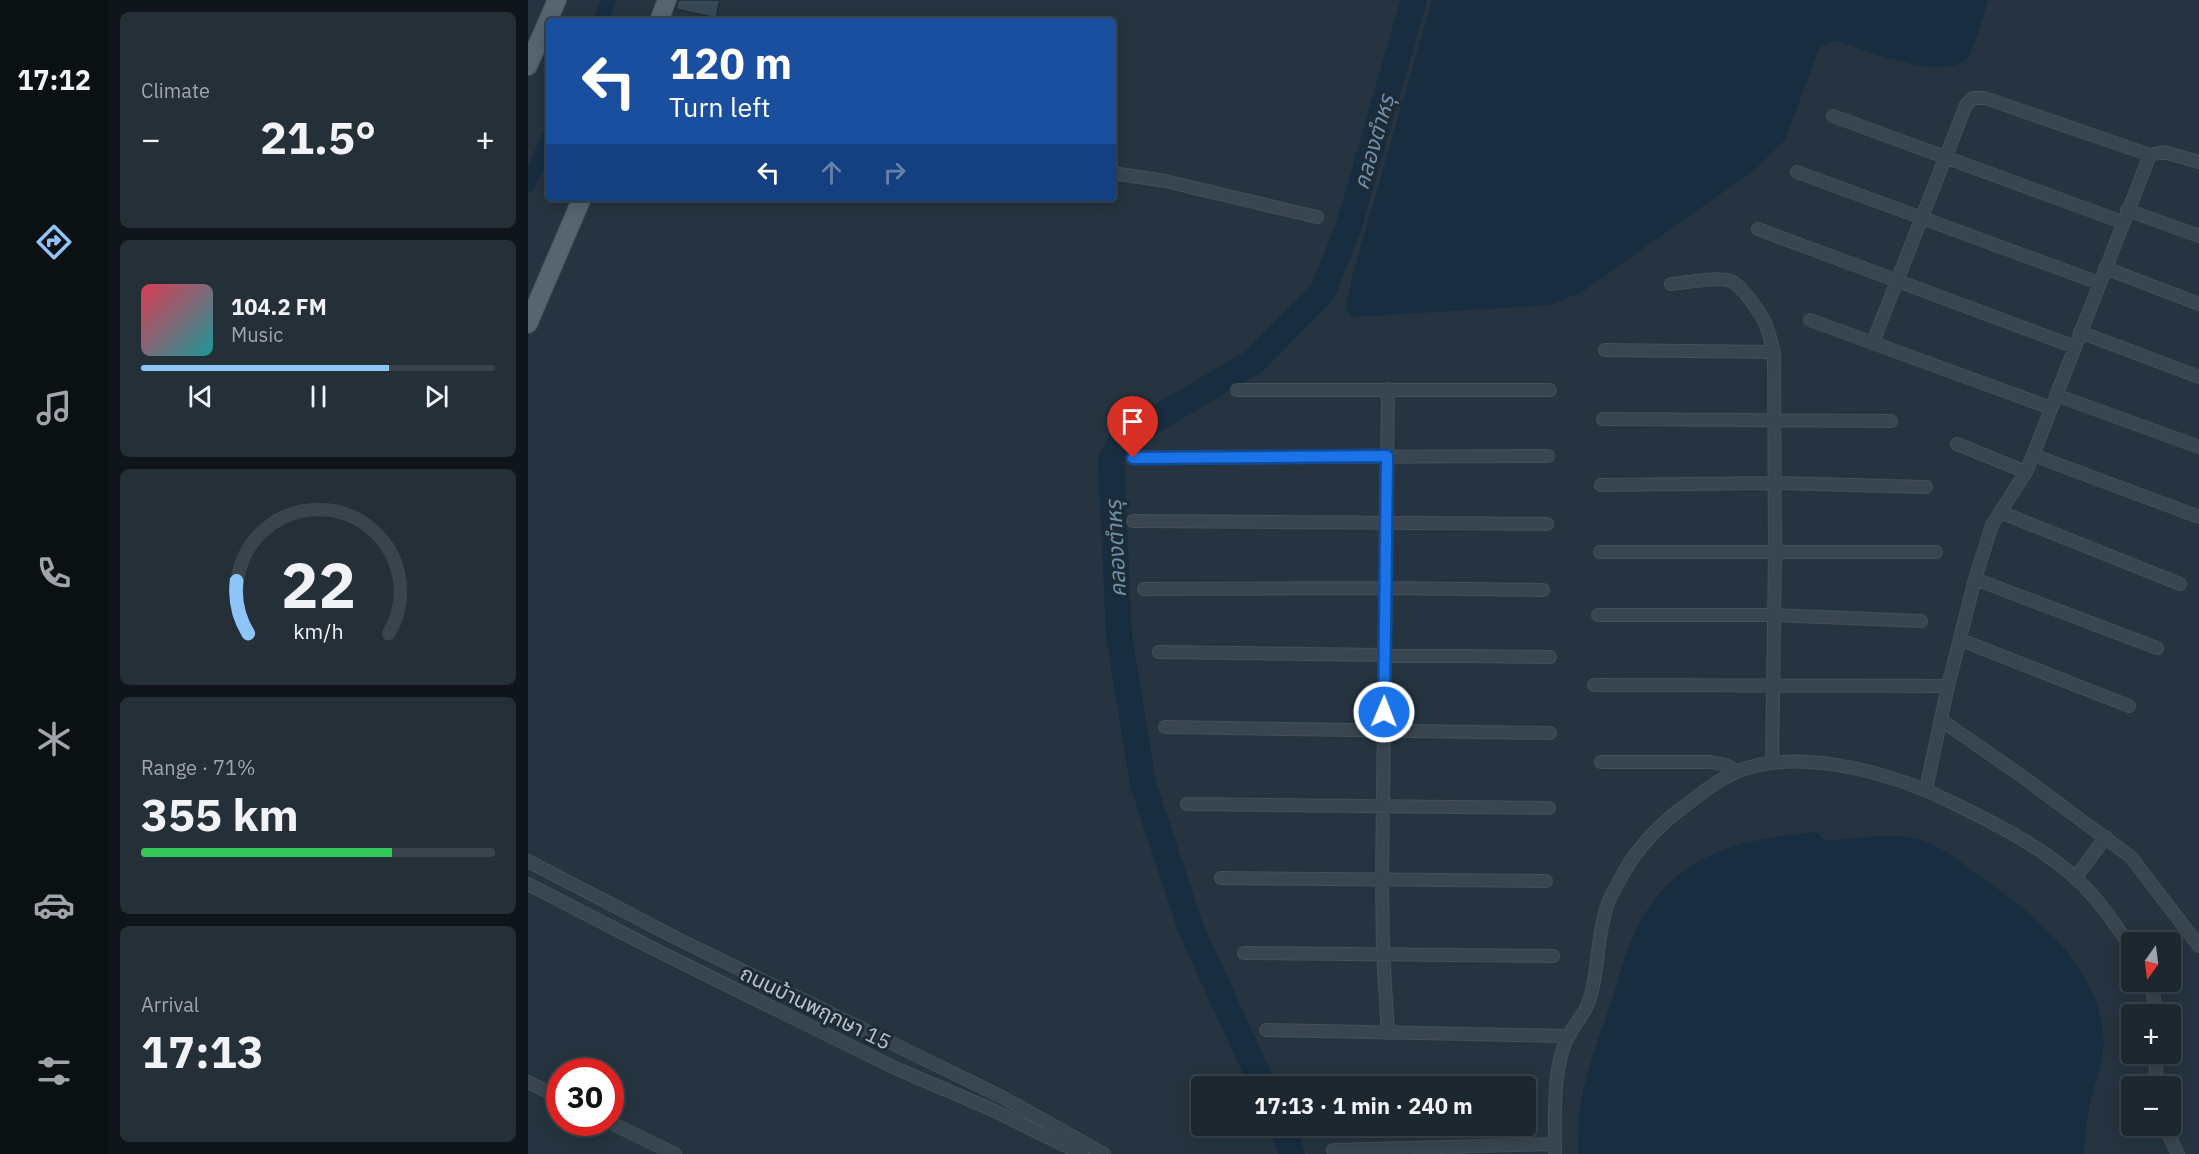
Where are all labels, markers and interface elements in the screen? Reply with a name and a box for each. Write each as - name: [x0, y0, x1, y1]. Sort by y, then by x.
- text: 120 m: [669, 36, 792, 91]
- icon: left: [570, 42, 648, 120]
- text: 17:12: [17, 62, 91, 97]
- text: Climate: [141, 77, 210, 104]
- text: Turn left: [669, 89, 770, 124]
- water label: คลองตำหรุ: [1346, 89, 1401, 193]
- text: 21.5°: [260, 108, 376, 166]
- text: −: [141, 117, 161, 160]
- text: +: [475, 117, 495, 160]
- icon: left: [752, 156, 785, 189]
- icon: ahead: [815, 156, 848, 189]
- icon: right: [878, 156, 911, 189]
- icon: directions: [33, 221, 75, 263]
- text: 104.2 FM: [231, 292, 327, 321]
- text: Music: [231, 321, 283, 348]
- icon: previous: [184, 380, 217, 413]
- icon: pause: [302, 380, 335, 413]
- icon: next: [420, 380, 453, 413]
- icon: music: [33, 387, 75, 429]
- pin: [1107, 396, 1158, 458]
- icon: arrive: [1116, 405, 1149, 438]
- water label: คลองตำหรุ: [1098, 498, 1132, 598]
- text: 22: [281, 544, 355, 625]
- icon: phone: [33, 552, 75, 594]
- text: km/h: [293, 617, 343, 645]
- position arrow: [1352, 680, 1416, 744]
- icon: climate: [33, 718, 75, 760]
- text: Range · 71%: [141, 754, 256, 781]
- text: 355 km: [141, 785, 299, 843]
- icon: car: [33, 884, 75, 926]
- north arrow: [2121, 932, 2181, 992]
- map controls: [2121, 932, 2181, 1136]
- street label: ถนนบ้านพฤกษา 15: [736, 958, 896, 1056]
- text: Arrival: [141, 991, 199, 1018]
- button: +: [2121, 1004, 2181, 1064]
- text: 17:13: [141, 1022, 264, 1080]
- icon: filters: [33, 1050, 75, 1092]
- speed limit sign: 30: [546, 1058, 624, 1136]
- button: −: [2121, 1076, 2181, 1136]
- text: 17:13 · 1 min · 240 m: [1254, 1091, 1473, 1120]

